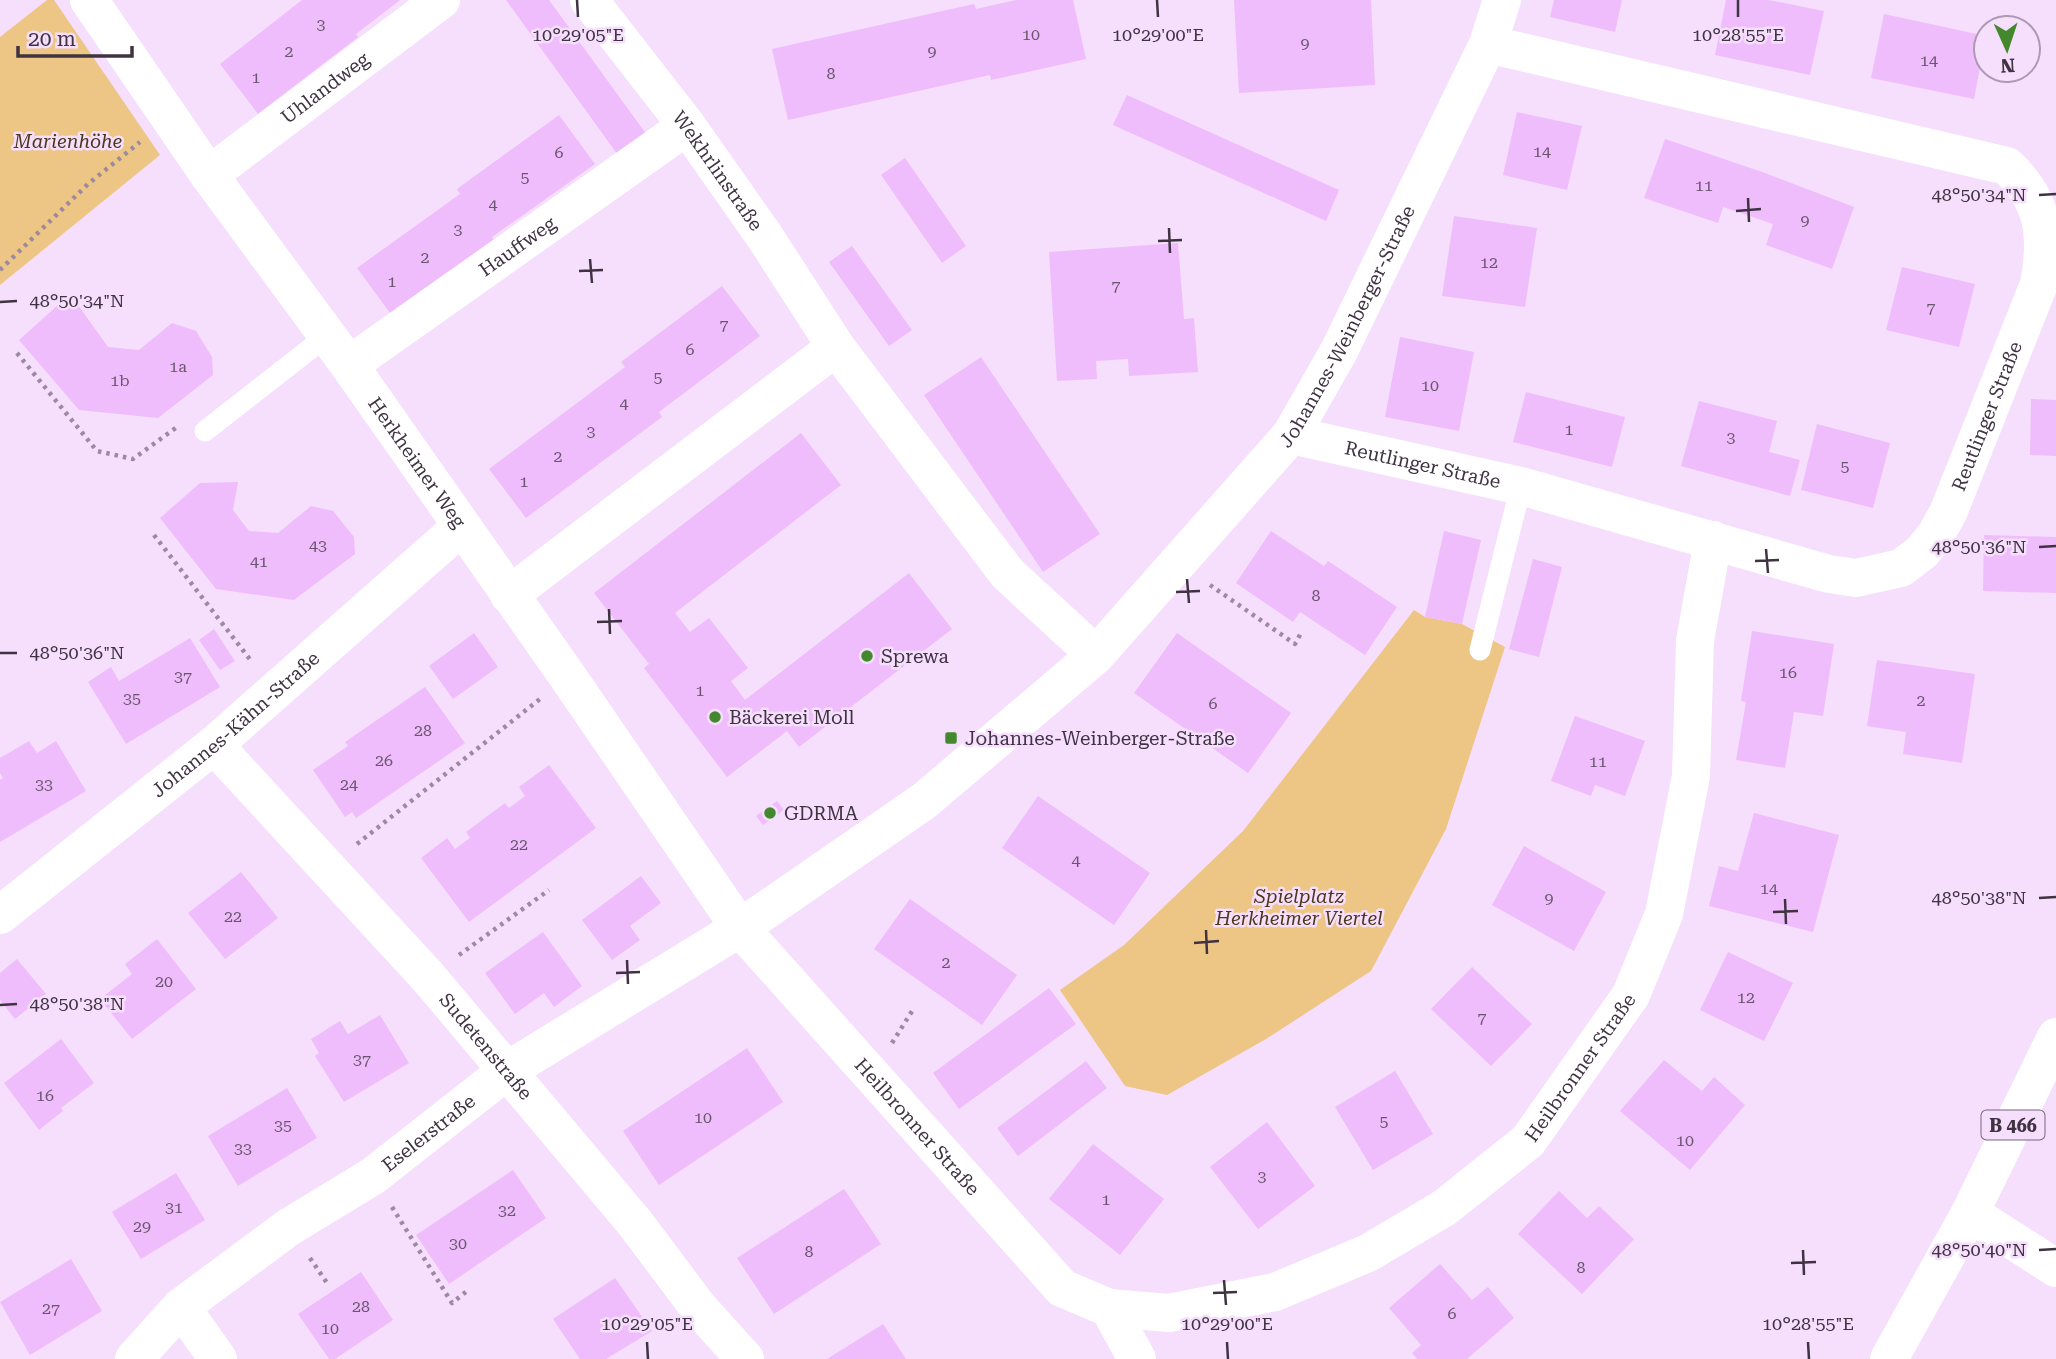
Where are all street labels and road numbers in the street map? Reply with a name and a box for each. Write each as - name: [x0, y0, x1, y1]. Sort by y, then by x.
- street label: Uhlandweg: [276, 47, 374, 128]
- street label: Wekhrlinstraße: [668, 106, 768, 235]
- street label: Johannes-Weinberger-Straße: [1274, 201, 1419, 452]
- street label: Hauffweg: [474, 211, 560, 281]
- street label: Reutlinger Straße: [1946, 338, 2027, 494]
- street label: Herkheimer Weg: [364, 392, 471, 532]
- street label: Reutlinger Straße: [1343, 436, 1503, 493]
- street label: Johannes-Kähn-Straße: [147, 646, 324, 802]
- street label: Sudetenstraße: [435, 988, 538, 1104]
- street label: Heilbronner Straße: [1520, 989, 1640, 1146]
- street label: Heilbronner Straße: [850, 1053, 985, 1200]
- street label: Eselerstraße: [377, 1089, 479, 1176]
- road number: B 466: [1982, 1110, 2044, 1140]

